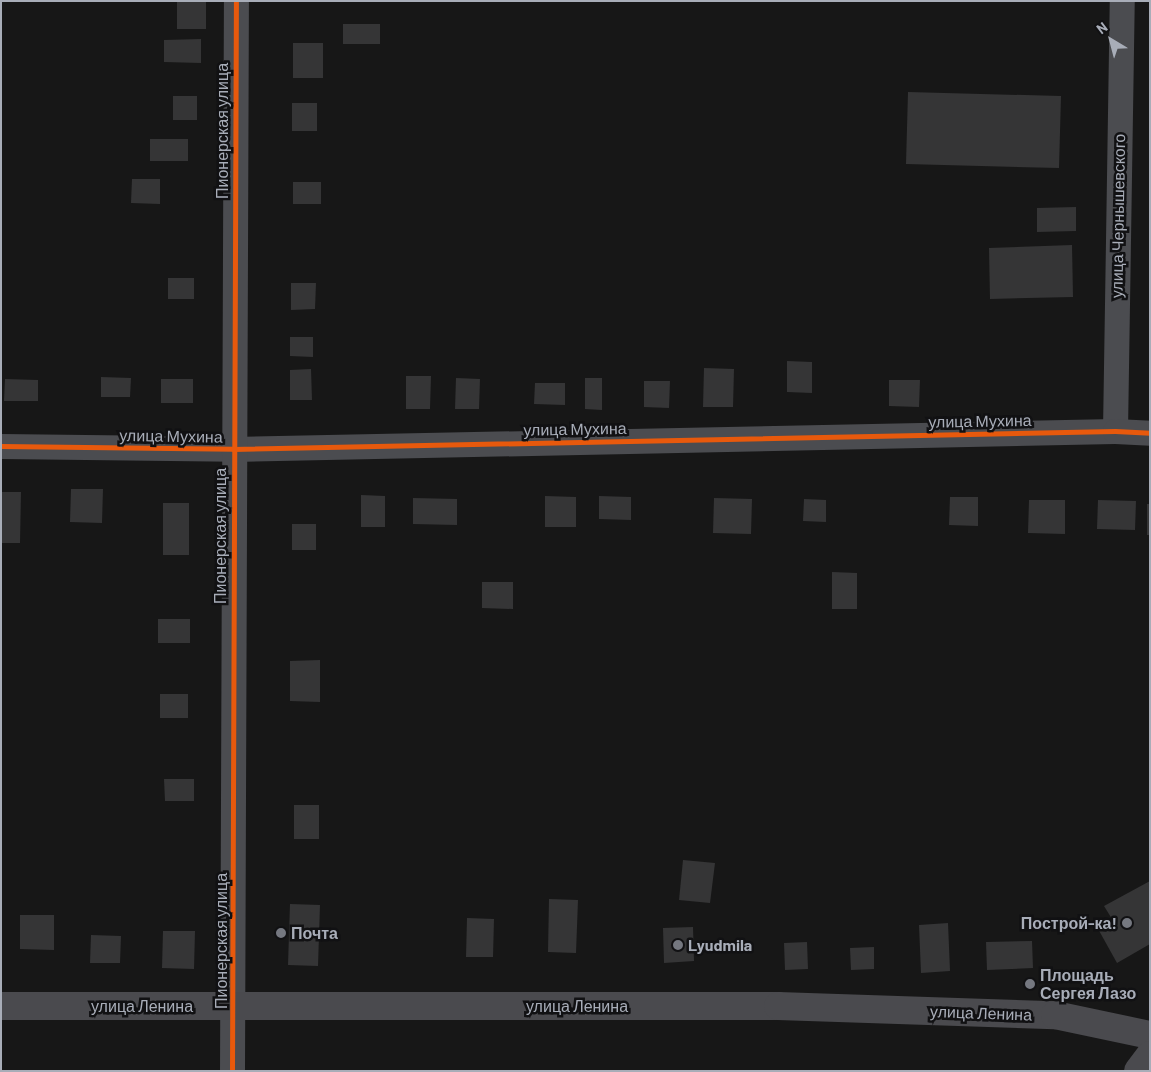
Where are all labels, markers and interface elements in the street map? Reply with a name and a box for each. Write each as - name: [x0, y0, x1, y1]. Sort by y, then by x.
- north arrow: [1086, 15, 1136, 65]
- text: N: [1093, 18, 1111, 37]
- street label: Пионерская улица: [212, 63, 232, 199]
- street label: улица Чернышевского: [1107, 134, 1129, 298]
- street label: улица Мухина: [928, 410, 1032, 432]
- street label: улица Мухина: [523, 418, 627, 440]
- street label: улица Мухина: [119, 425, 223, 447]
- street label: Пионерская улица: [210, 468, 230, 604]
- street label: Пионерская улица: [211, 873, 231, 1009]
- place label: Построй-ка!: [1021, 913, 1117, 933]
- marker: Построй-ка!: [1121, 917, 1133, 929]
- place label: Почта: [291, 923, 338, 943]
- marker: Почта: [275, 927, 287, 939]
- place label: Lyudmila: [688, 935, 752, 955]
- marker: Lyudmila: [672, 939, 684, 951]
- place label: Площадь Сергея Лазо: [1040, 965, 1136, 1003]
- marker: Площадь Сергея Лазо: [1024, 978, 1036, 990]
- street label: улица Ленина: [91, 996, 193, 1016]
- street label: улица Ленина: [526, 996, 628, 1016]
- street label: улица Ленина: [930, 1002, 1032, 1024]

